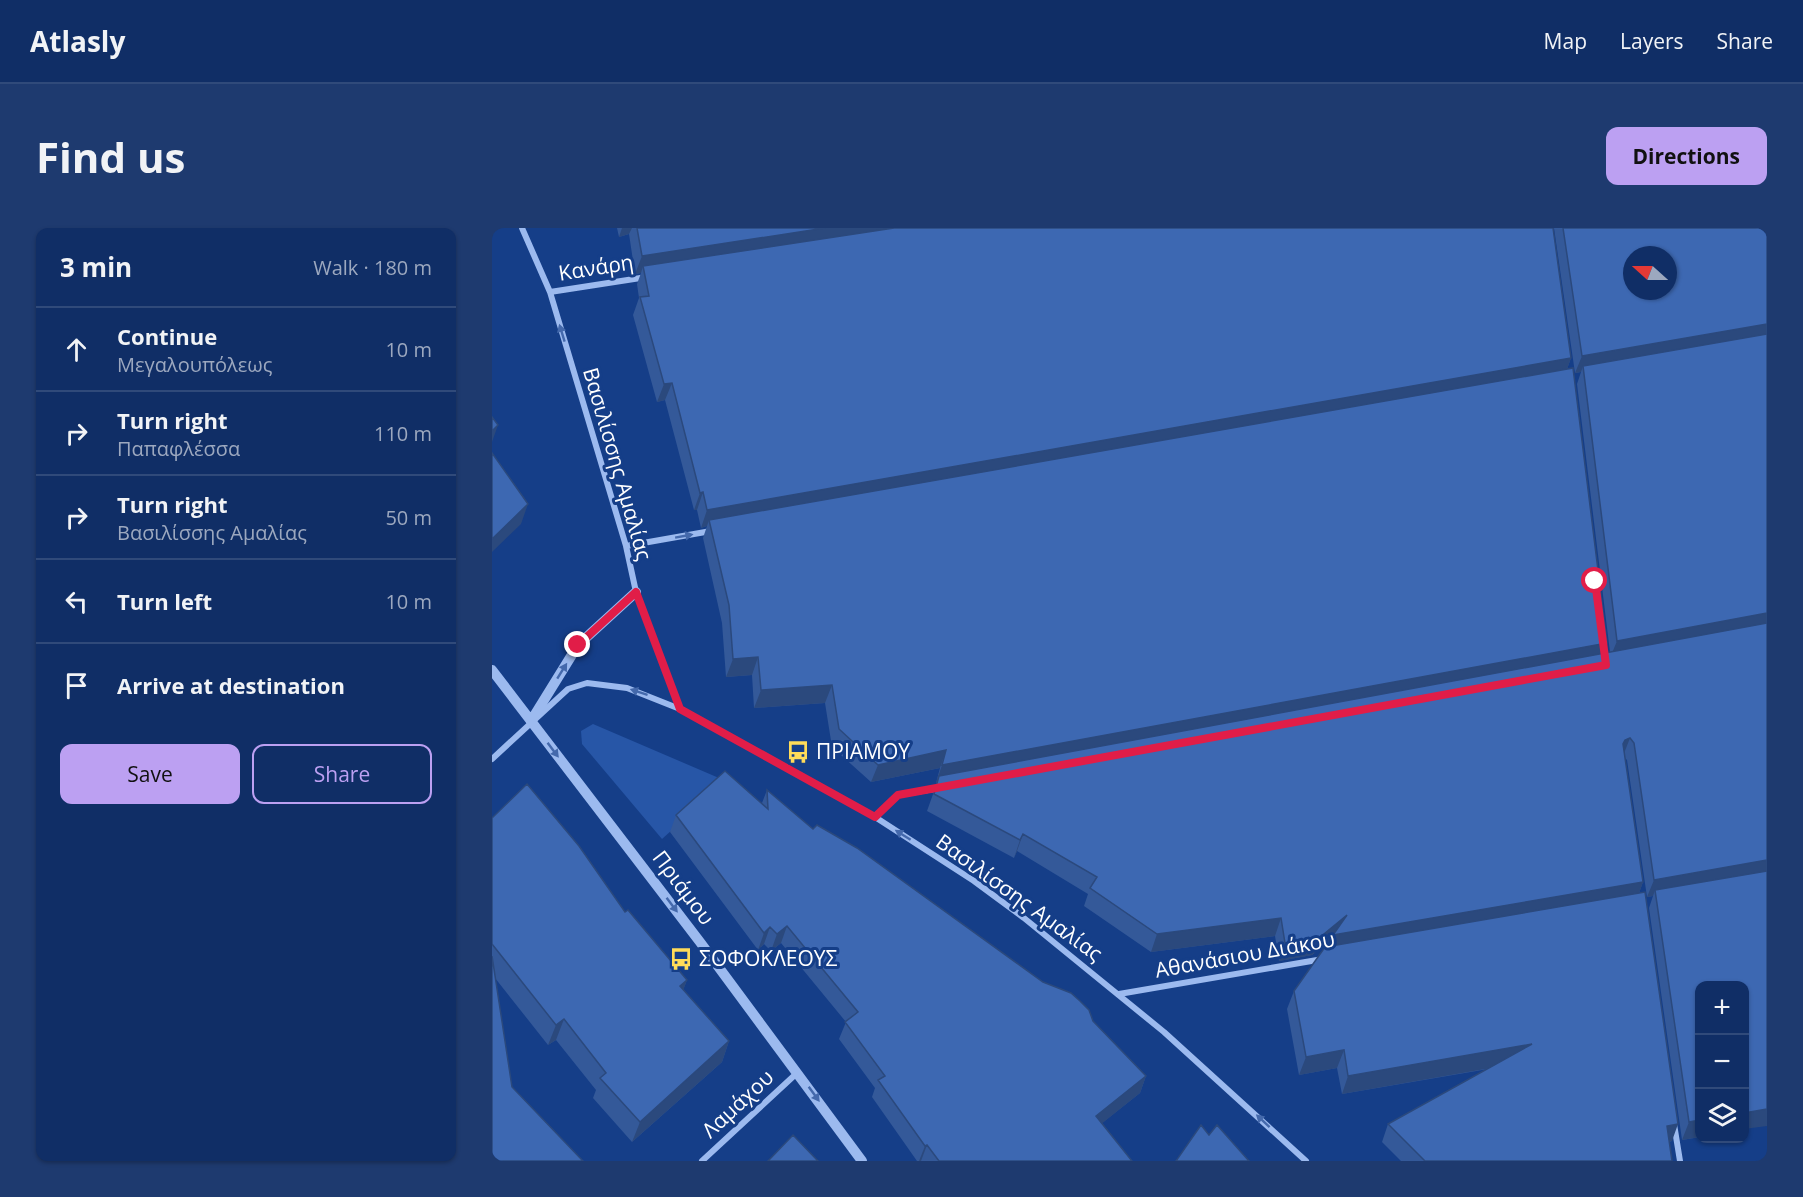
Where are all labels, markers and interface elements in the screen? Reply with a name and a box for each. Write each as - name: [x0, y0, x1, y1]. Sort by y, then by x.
- text: Atlasly: [30, 22, 125, 60]
- text: Map: [1544, 27, 1587, 55]
- text: Layers: [1620, 27, 1684, 55]
- text: Share: [1717, 27, 1773, 55]
- button: Directions: [1606, 127, 1767, 185]
- text: Find us: [36, 128, 185, 185]
- north arrow: [1623, 246, 1677, 300]
- street label: Κανάρη: [556, 247, 635, 287]
- text: 3 min: [60, 249, 132, 285]
- text: Walk · 180 m: [313, 254, 432, 281]
- text: Continue: [117, 321, 217, 351]
- one-way arrow: [557, 324, 566, 342]
- icon: ahead: [60, 333, 93, 366]
- text: 10 m: [385, 336, 432, 363]
- text: Μεγαλουπόλεως: [117, 351, 272, 378]
- street label: Βασιλίσσης Αμαλίας: [577, 364, 659, 563]
- text: Turn right: [117, 405, 228, 435]
- icon: right: [60, 417, 93, 450]
- text: 110 m: [374, 420, 432, 447]
- text: Παπαφλέσσα: [117, 435, 240, 462]
- text: Turn right: [117, 489, 228, 519]
- icon: right: [60, 501, 93, 534]
- text: 50 m: [385, 504, 432, 531]
- text: Βασιλίσσης Αμαλίας: [117, 519, 307, 546]
- one-way arrow: [674, 531, 693, 540]
- route start: [1581, 567, 1607, 593]
- icon: left: [60, 585, 93, 618]
- text: Turn left: [117, 586, 212, 616]
- text: 10 m: [385, 588, 432, 615]
- route end: [564, 631, 590, 657]
- one-way arrow: [556, 663, 567, 679]
- icon: arrive: [60, 669, 93, 702]
- text: Arrive at destination: [117, 670, 345, 700]
- one-way arrow: [630, 687, 648, 696]
- place label: ΠΡΙΑΜΟΥ: [816, 737, 910, 765]
- bus stop icon: ΠΡΙΑΜΟΥ: [785, 739, 811, 765]
- one-way arrow: [547, 742, 559, 758]
- button: Save: [60, 744, 240, 804]
- button: Share: [252, 744, 432, 804]
- street label: Βασιλίσσης Αμαλίας: [931, 827, 1108, 967]
- one-way arrow: [895, 829, 911, 840]
- street label: Πριάμου: [647, 845, 721, 930]
- one-way arrow: [665, 897, 677, 912]
- street label: Αθανάσιου Διάκου: [1153, 924, 1337, 984]
- place label: ΣΟΦΟΚΛΕΟΥΣ: [699, 944, 838, 972]
- bus stop icon: ΣΟΦΟΚΛΕΟΥΣ: [668, 946, 694, 972]
- map controls: [1695, 981, 1749, 1143]
- button: +: [1695, 981, 1749, 1035]
- button: −: [1695, 1035, 1749, 1089]
- street label: Λαμάχου: [696, 1063, 779, 1144]
- one-way arrow: [807, 1087, 819, 1102]
- button: layers: [1695, 1089, 1749, 1143]
- one-way arrow: [1256, 1115, 1270, 1129]

